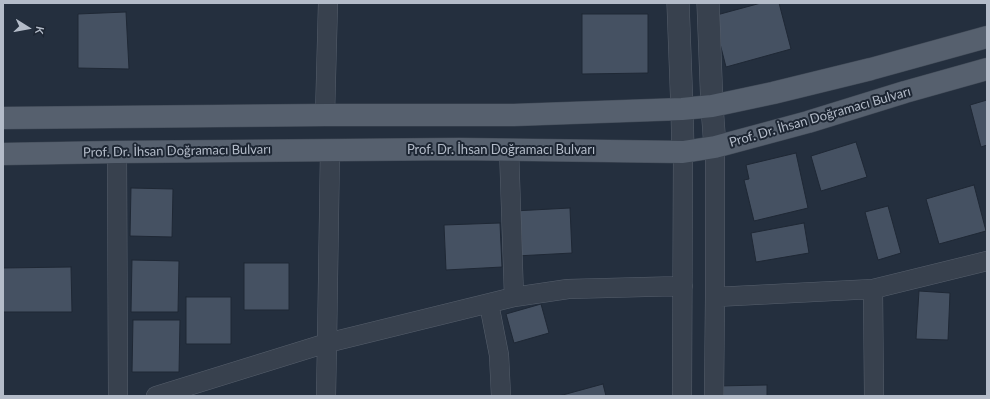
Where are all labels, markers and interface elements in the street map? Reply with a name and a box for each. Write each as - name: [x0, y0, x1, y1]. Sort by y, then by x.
- north arrow: [8, 8, 48, 48]
- text: K: [33, 25, 47, 35]
- street label: Prof. Dr. İhsan Doğramacı Bulvarı: [727, 84, 913, 150]
- street label: Prof. Dr. İhsan Doğramacı Bulvarı: [83, 142, 271, 160]
- street label: Prof. Dr. İhsan Doğramacı Bulvarı: [407, 142, 595, 158]

